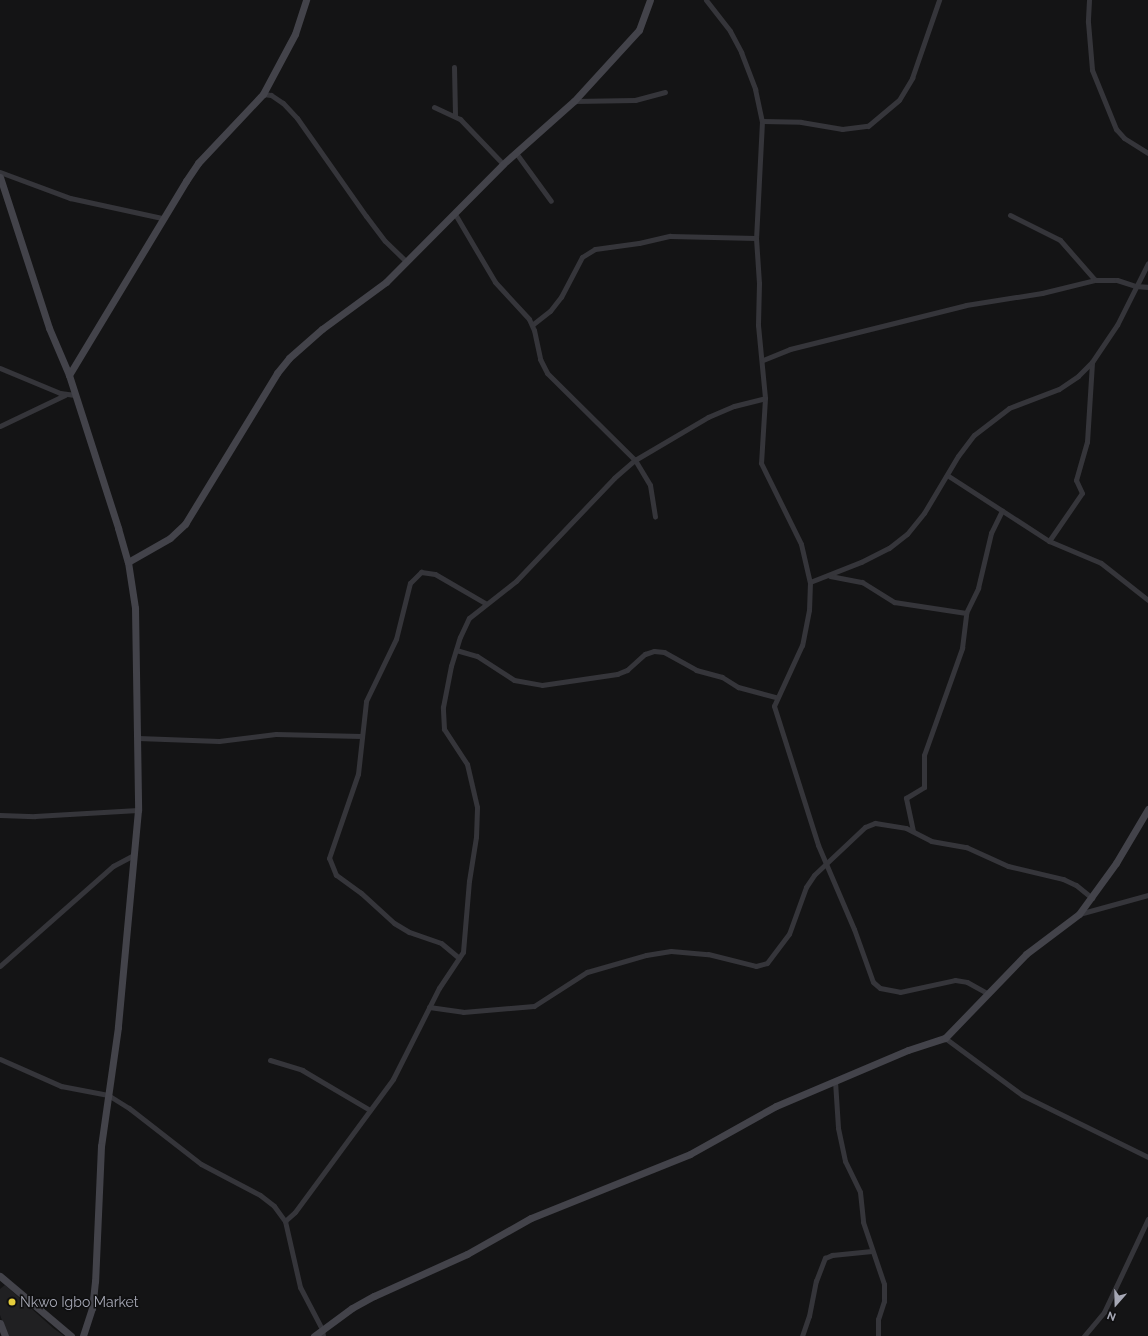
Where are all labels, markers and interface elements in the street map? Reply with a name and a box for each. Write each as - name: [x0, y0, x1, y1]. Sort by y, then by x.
- north arrow: [1096, 1284, 1136, 1324]
- place label: Nkwo Igbo Market: [20, 1294, 138, 1310]
- marker: Nkwo Igbo Market: [7, 1297, 17, 1307]
- text: N: [1106, 1308, 1118, 1323]

